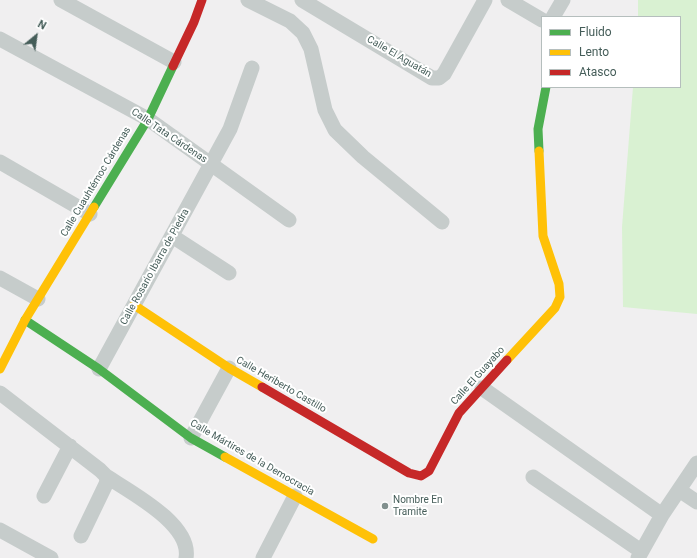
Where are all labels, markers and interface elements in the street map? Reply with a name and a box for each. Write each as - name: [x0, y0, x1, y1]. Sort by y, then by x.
- north arrow: [16, 16, 56, 56]
- legend: [541, 16, 681, 88]
- text: N: [36, 17, 49, 33]
- text: Fluido: [579, 25, 612, 39]
- street label: Calle El Aguatán: [365, 34, 433, 80]
- text: Lento: [579, 45, 609, 59]
- text: Atasco: [579, 65, 617, 79]
- street label: Calle Tata Cárdenas: [129, 106, 209, 166]
- street label: Calle Cuauhtémoc Cárdenas: [58, 125, 134, 239]
- street label: Calle Rosario Ibarra de Piedra: [118, 207, 192, 327]
- street label: Calle El Guayabo: [449, 344, 507, 408]
- street label: Calle Heriberto Castillo: [234, 354, 328, 416]
- street label: Calle Mártires de la Democracia: [188, 417, 316, 499]
- place label: Nombre En Tramite: [393, 494, 443, 518]
- marker: Nombre En Tramite: [380, 501, 390, 511]

